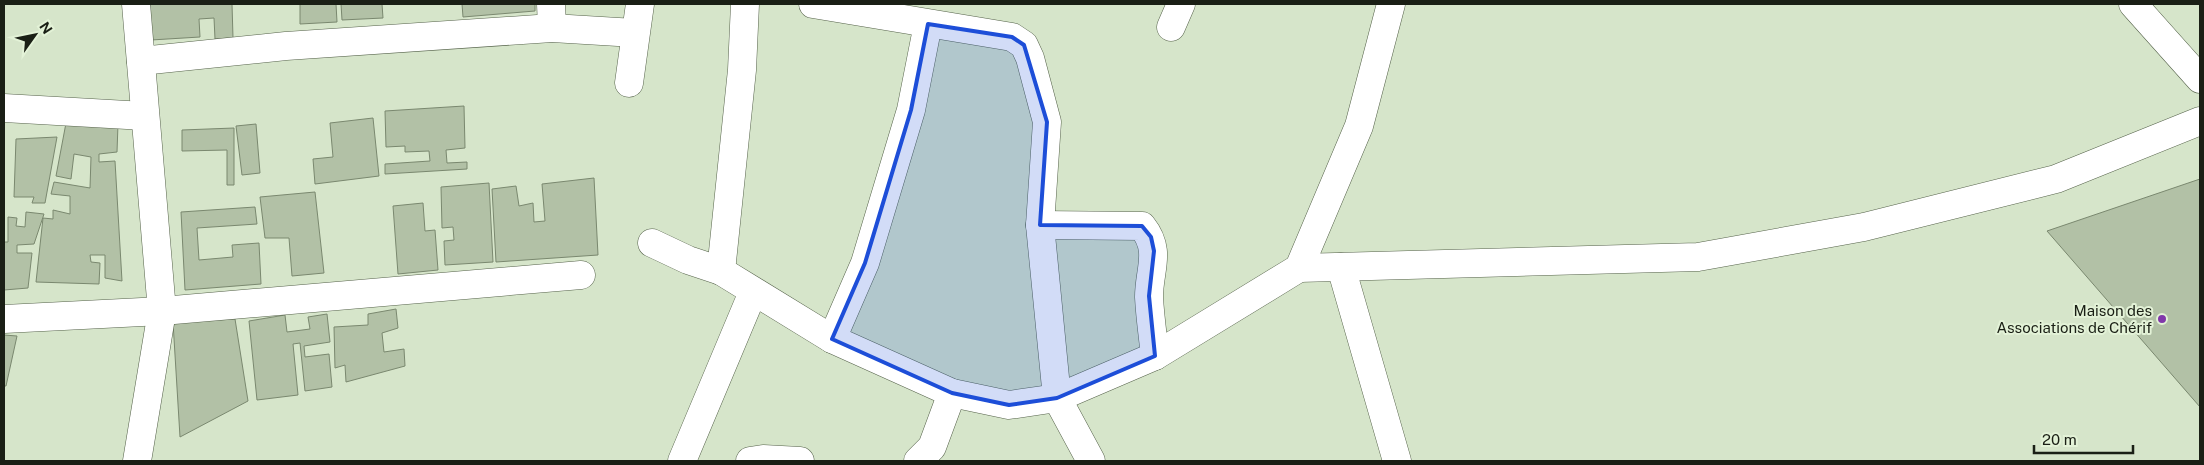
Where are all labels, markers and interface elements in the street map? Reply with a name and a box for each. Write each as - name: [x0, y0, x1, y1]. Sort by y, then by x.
- north arrow: [10, 10, 60, 60]
- text: N: [36, 19, 56, 37]
- place label: Maison des Associations de Chérif: [1997, 302, 2152, 336]
- marker: Maison des Associations de Chérif: [2156, 313, 2168, 325]
- scale bar: [2034, 422, 2133, 454]
- text: 20 m: [2042, 431, 2077, 448]

